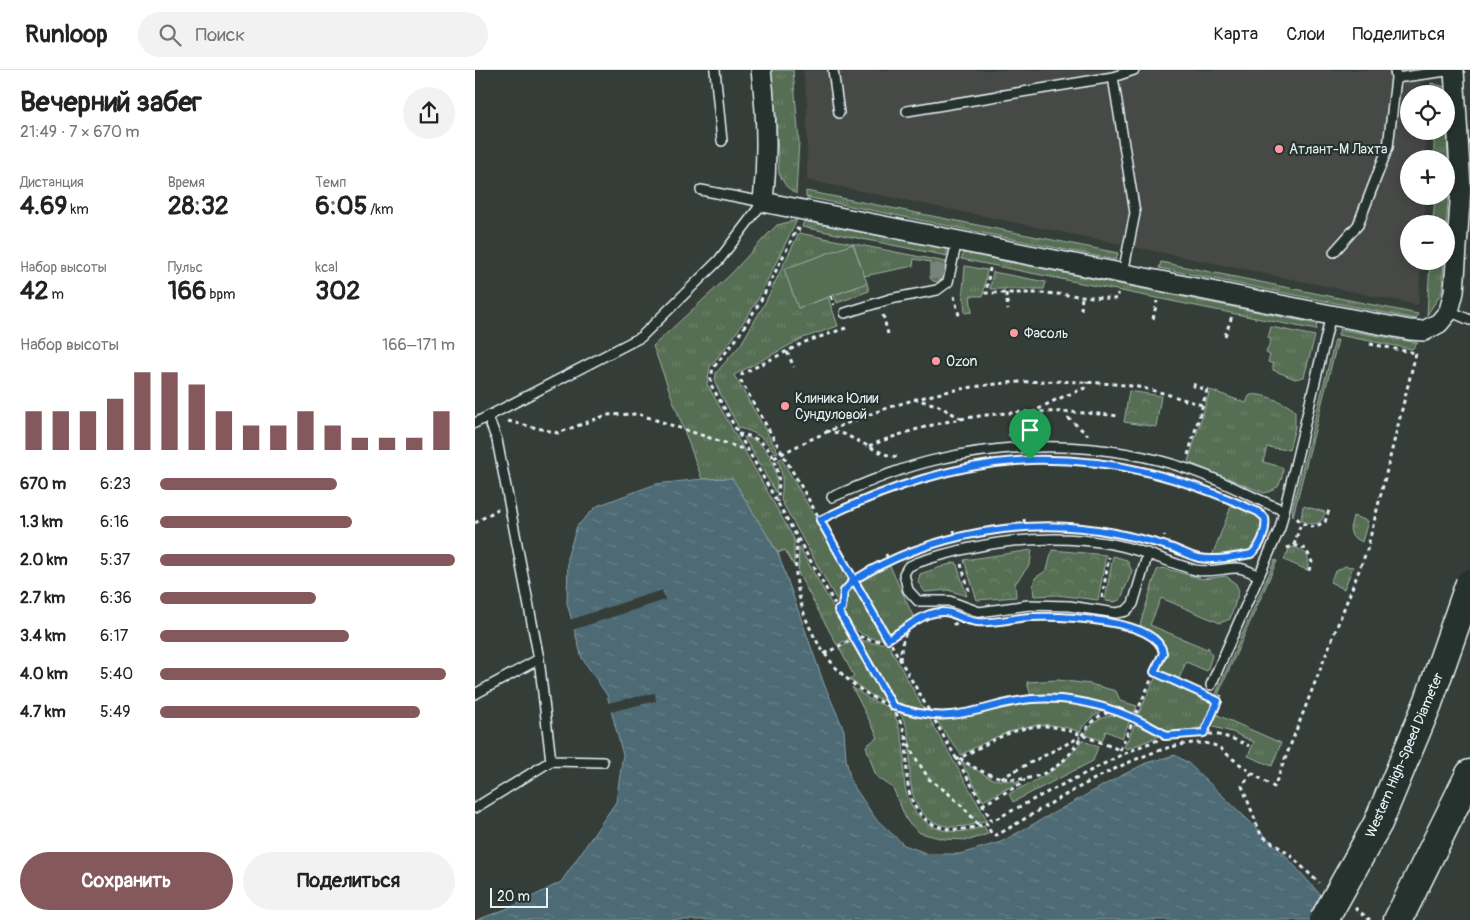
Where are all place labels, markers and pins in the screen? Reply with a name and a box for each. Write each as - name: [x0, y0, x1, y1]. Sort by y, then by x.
- place label: Атлант-М Лахта: [1289, 141, 1388, 158]
- marker: Атлант-М Лахта: [1273, 143, 1285, 155]
- place label: Фасоль: [1024, 325, 1068, 342]
- marker: Фасоль: [1008, 327, 1020, 339]
- place label: Ozon: [946, 353, 978, 370]
- marker: Ozon: [930, 355, 942, 367]
- place label: Клиника Юлии Сундуловой: [795, 390, 879, 423]
- marker: Клиника Юлии Сундуловой: [779, 400, 791, 412]
- pin: [1009, 409, 1051, 460]

